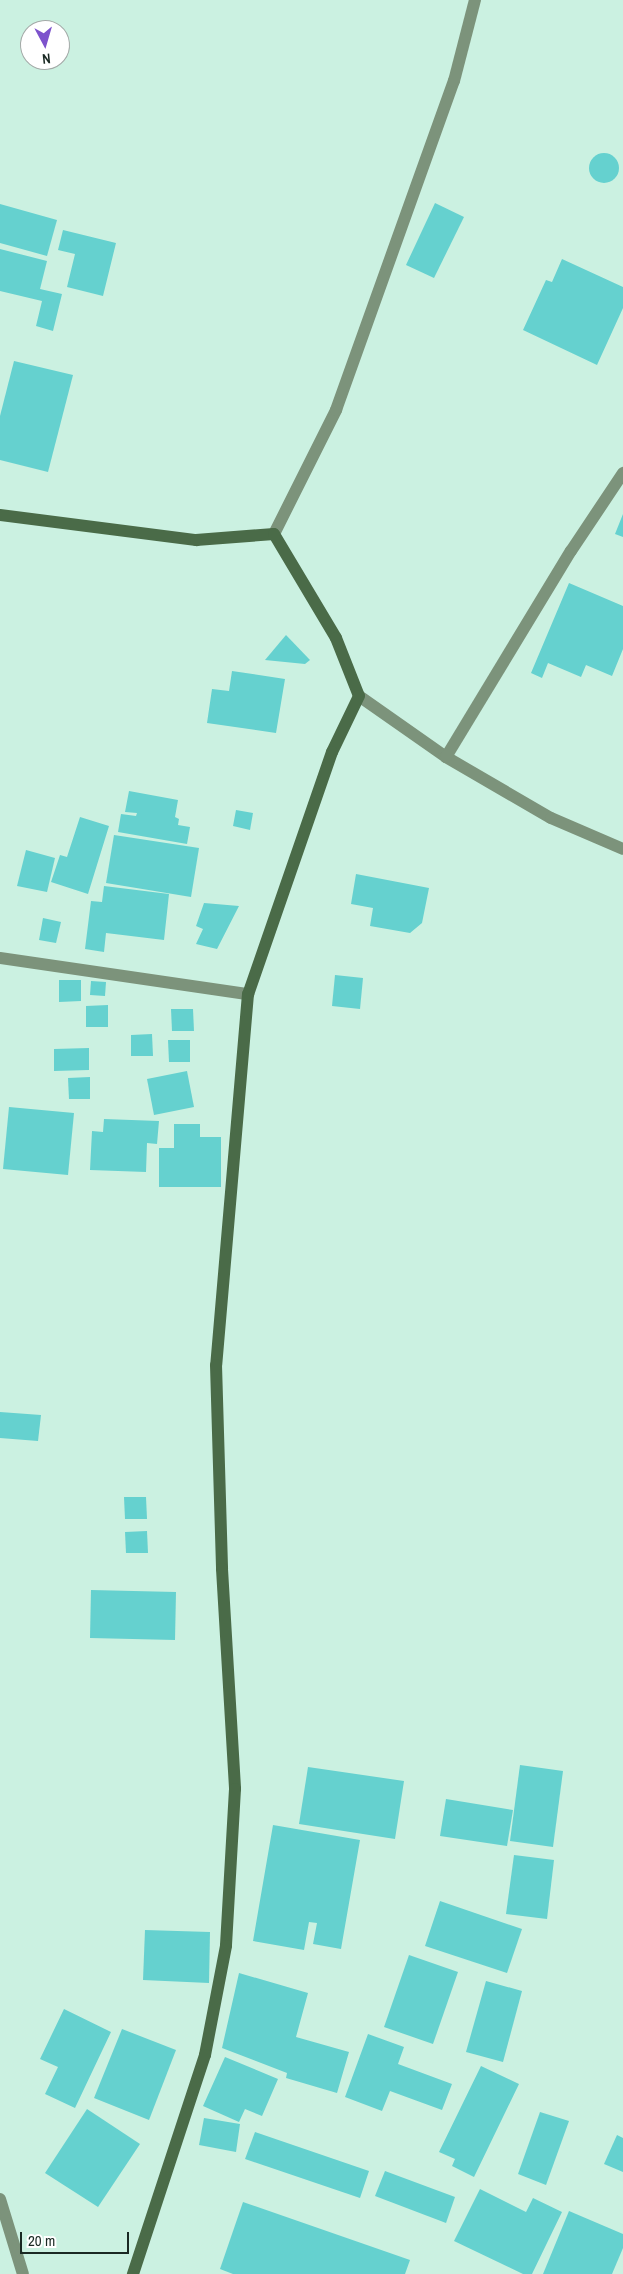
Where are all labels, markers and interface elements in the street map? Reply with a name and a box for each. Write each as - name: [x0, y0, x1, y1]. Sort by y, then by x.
- north arrow: [20, 20, 70, 70]
- text: N: [41, 50, 52, 68]
- scale bar: [22, 2222, 131, 2254]
- text: 20 m: [28, 2230, 55, 2251]

